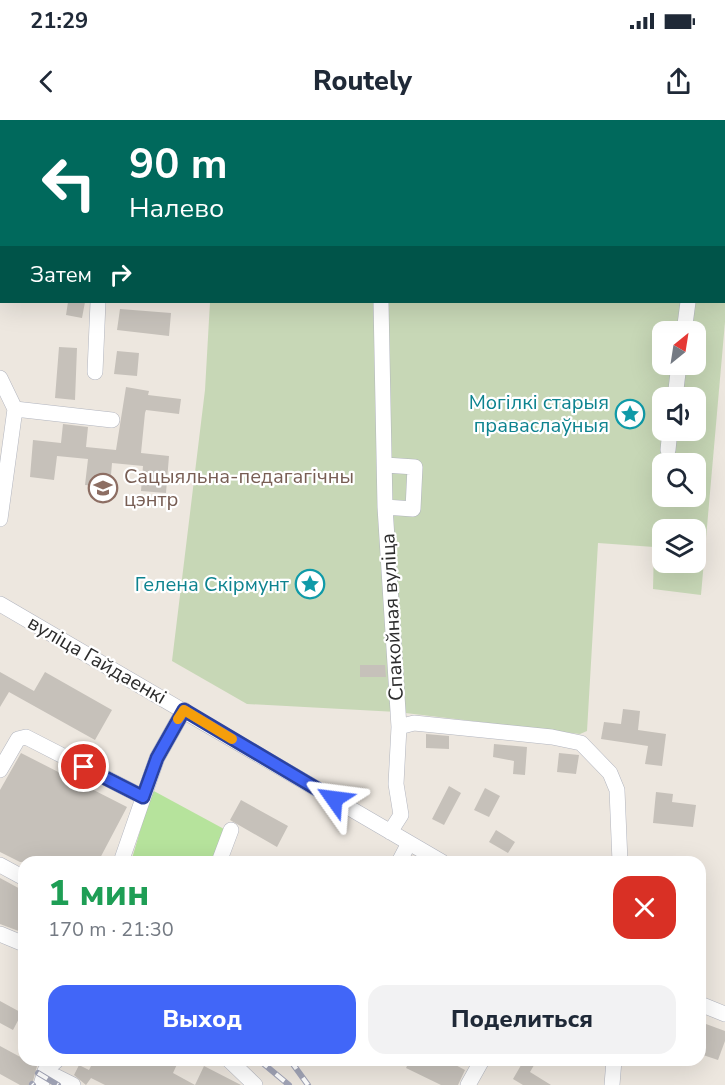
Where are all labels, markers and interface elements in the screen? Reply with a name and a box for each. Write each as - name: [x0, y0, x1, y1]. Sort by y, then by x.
- text: 21:29: [30, 6, 88, 36]
- text: Routely: [313, 63, 412, 100]
- icon: back: [30, 65, 63, 98]
- icon: share: [662, 65, 695, 98]
- text: 90 m: [129, 136, 228, 193]
- icon: left: [30, 144, 108, 222]
- text: Налево: [129, 190, 224, 227]
- icon: right: [104, 258, 137, 291]
- text: Затем: [30, 260, 92, 290]
- north arrow: [652, 321, 706, 375]
- map controls: [652, 321, 706, 573]
- button: sound: [652, 387, 706, 441]
- place label: Могілкі старыя праваслаўныя: [469, 389, 609, 439]
- place icon: Могілкі старыя праваслаўныя: [614, 398, 646, 430]
- button: search: [652, 453, 706, 507]
- place label: Сацыяльна-педагагічны цэнтр: [124, 463, 354, 513]
- school or university icon: Сацыяльна-педагагічны цэнтр: [87, 472, 119, 504]
- button: layers: [652, 519, 706, 573]
- street label: Спакойная вуліца: [374, 533, 410, 701]
- place icon: Гелена Скірмунт: [294, 568, 326, 600]
- place label: Гелена Скірмунт: [135, 571, 289, 598]
- street label: вуліца Гайдаенкі: [23, 609, 171, 711]
- pin: [58, 741, 109, 792]
- icon: arrive: [67, 750, 100, 783]
- position arrow: [302, 767, 366, 831]
- text: 1 мин: [48, 869, 149, 918]
- button: close: [613, 876, 676, 939]
- text: 170 m · 21:30: [48, 916, 174, 943]
- button: Выход: [48, 985, 356, 1054]
- button: Поделиться: [368, 985, 676, 1054]

